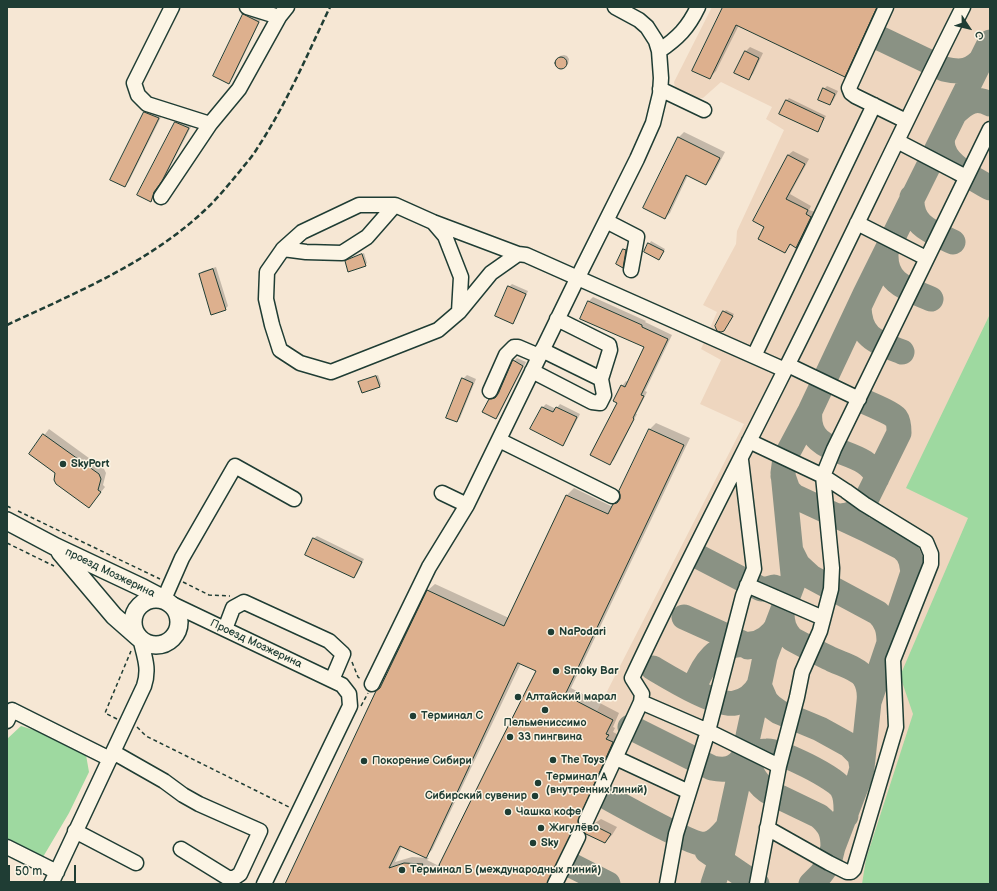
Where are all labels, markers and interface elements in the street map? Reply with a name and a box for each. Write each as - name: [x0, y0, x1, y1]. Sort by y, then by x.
- north arrow: [949, 8, 989, 48]
- text: С: [972, 28, 987, 42]
- place label: SkyPort: [71, 457, 109, 471]
- marker: SkyPort: [58, 459, 68, 469]
- street label: проезд Мозжерина: [63, 546, 157, 600]
- street label: Проезд Мозжерина: [208, 617, 304, 671]
- place label: NaPodari: [559, 625, 606, 639]
- marker: NaPodari: [546, 627, 556, 637]
- place label: Smoky Bar: [564, 664, 619, 678]
- marker: Smoky Bar: [551, 666, 561, 676]
- place label: Алтайский марал: [526, 690, 617, 704]
- marker: Алтайский марал: [513, 692, 523, 702]
- marker: Пельмениссимо: [540, 705, 550, 715]
- place label: Терминал С: [421, 709, 483, 723]
- marker: Терминал С: [408, 711, 418, 721]
- place label: Пельмениссимо: [504, 716, 586, 730]
- place label: 33 пингвина: [518, 730, 582, 744]
- marker: 33 пингвина: [505, 732, 515, 742]
- place label: The Toys: [561, 753, 604, 767]
- place label: Покорение Сибири: [372, 754, 472, 768]
- marker: The Toys: [548, 755, 558, 765]
- marker: Покорение Сибири: [359, 756, 369, 766]
- place label: Терминал А (внутренних линий): [546, 770, 647, 796]
- marker: Терминал А (внутренних линий): [533, 778, 543, 788]
- place label: Сибирский сувенир: [425, 789, 527, 803]
- marker: Сибирский сувенир: [530, 791, 540, 801]
- place label: Чашка кофе: [516, 805, 581, 819]
- marker: Чашка кофе: [503, 807, 513, 817]
- place label: Жигулёво: [549, 821, 599, 835]
- marker: Жигулёво: [536, 823, 546, 833]
- place label: Sky: [541, 836, 558, 850]
- marker: Sky: [528, 838, 538, 848]
- scale bar: [10, 857, 78, 883]
- place label: Терминал Б (международных линий): [410, 863, 601, 877]
- text: 50 m: [15, 864, 42, 879]
- marker: Терминал Б (международных линий): [397, 865, 407, 875]

